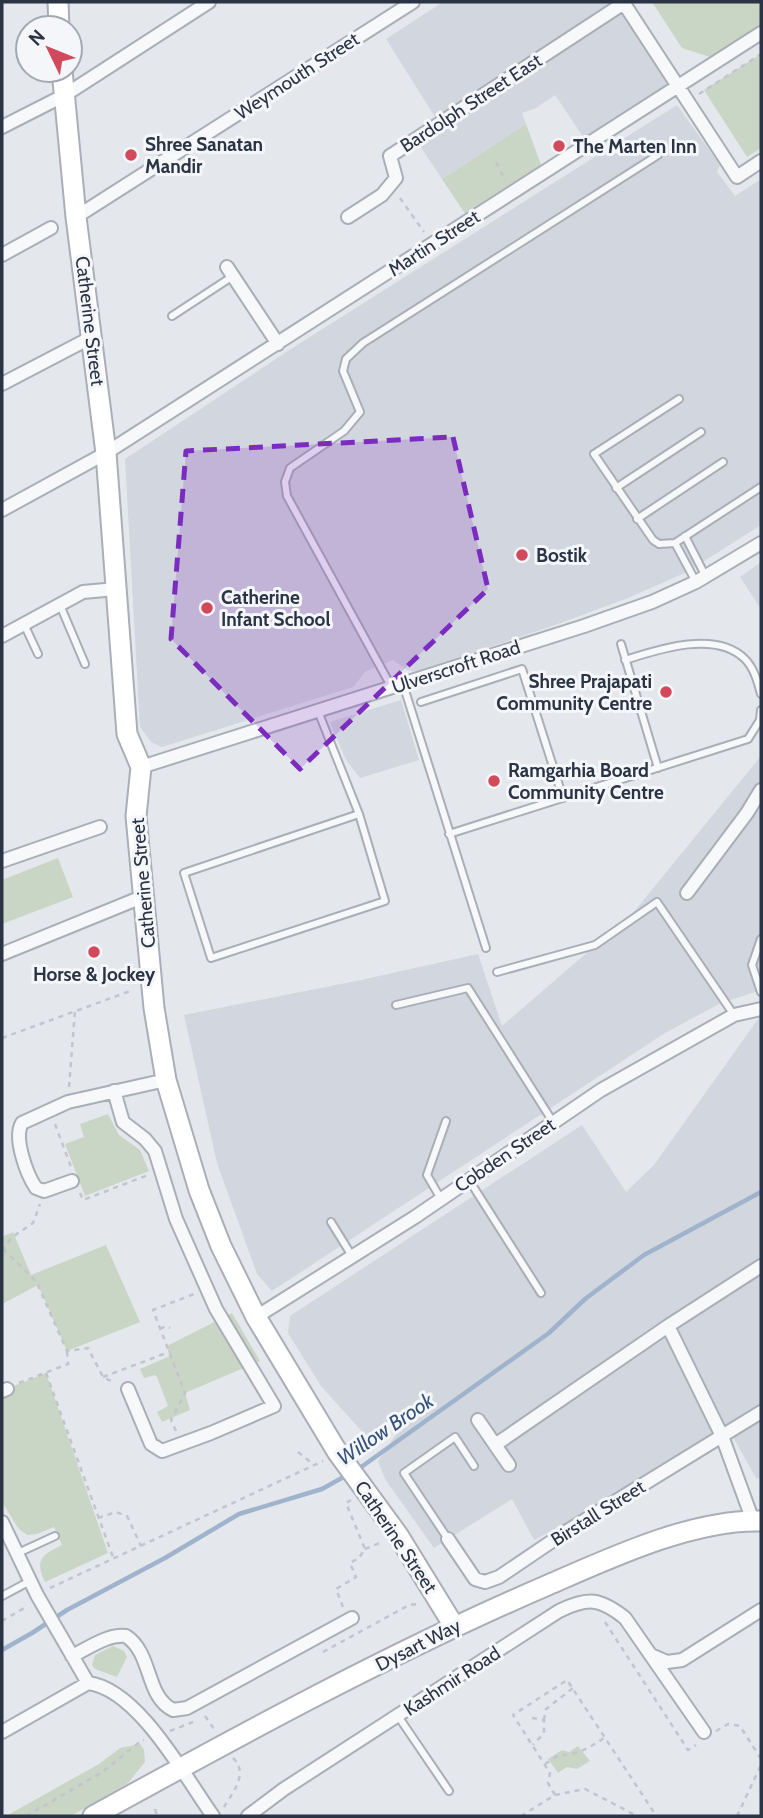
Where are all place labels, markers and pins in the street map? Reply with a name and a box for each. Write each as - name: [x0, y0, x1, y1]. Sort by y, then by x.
- place label: Shree Sanatan Mandir: [145, 133, 263, 178]
- place label: The Marten Inn: [573, 135, 697, 158]
- marker: The Marten Inn: [551, 138, 567, 154]
- marker: Shree Sanatan Mandir: [123, 147, 139, 163]
- place label: Bostik: [536, 544, 588, 567]
- marker: Bostik: [514, 547, 530, 563]
- place label: Catherine Infant School: [221, 586, 330, 631]
- marker: Catherine Infant School: [199, 600, 215, 616]
- place label: Shree Prajapati Community Centre: [496, 670, 652, 715]
- marker: Shree Prajapati Community Centre: [658, 684, 674, 700]
- place label: Ramgarhia Board Community Centre: [508, 759, 664, 804]
- marker: Ramgarhia Board Community Centre: [486, 773, 502, 789]
- marker: Horse & Jockey: [86, 944, 102, 960]
- place label: Horse & Jockey: [33, 963, 156, 986]

